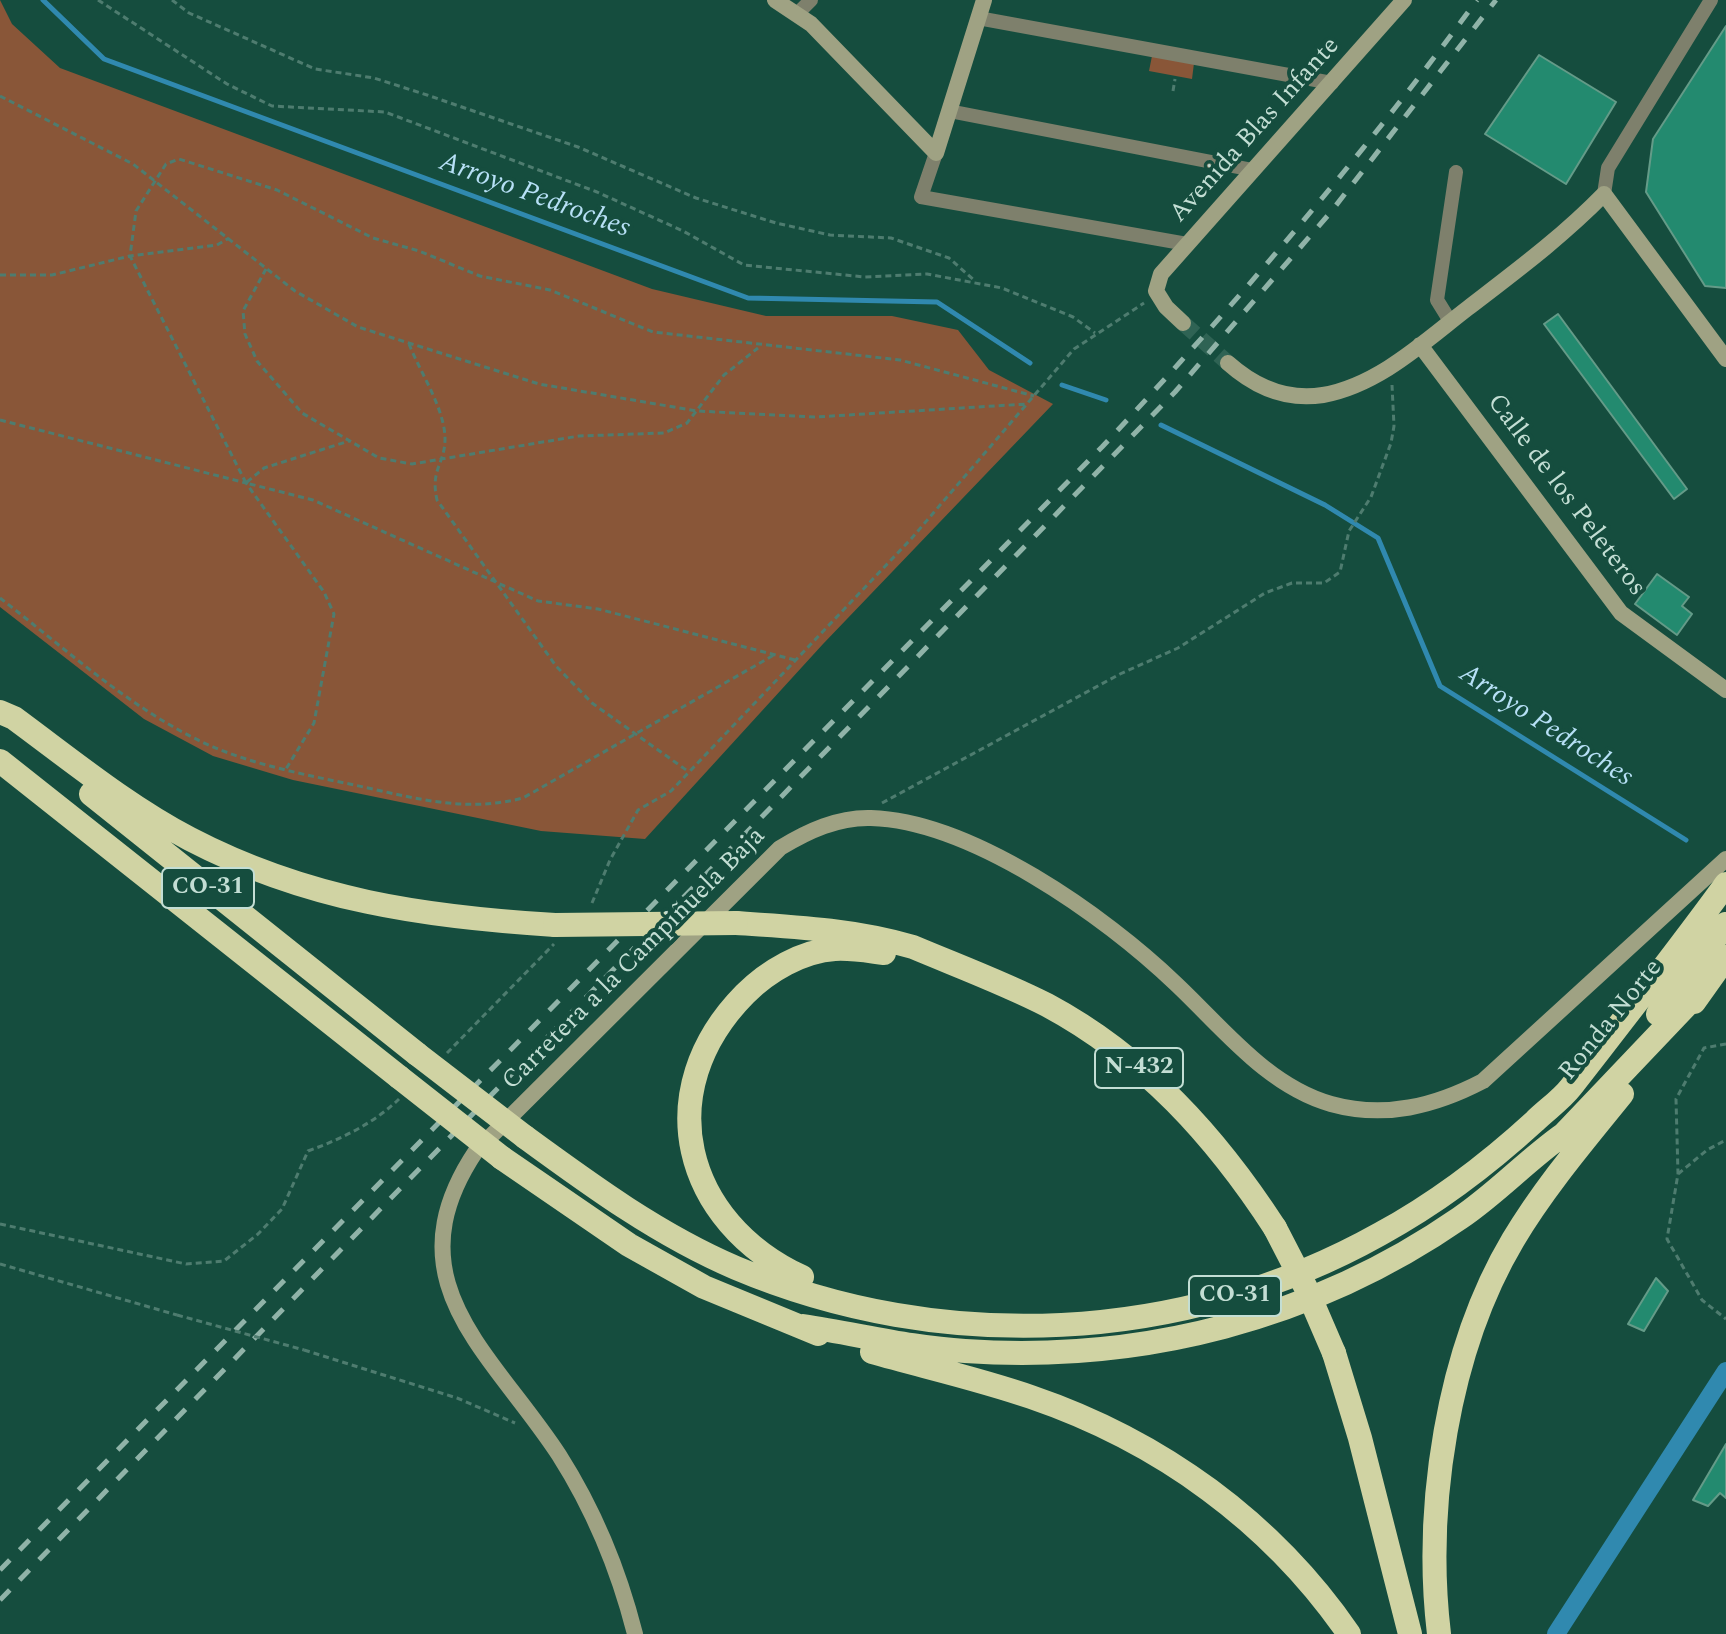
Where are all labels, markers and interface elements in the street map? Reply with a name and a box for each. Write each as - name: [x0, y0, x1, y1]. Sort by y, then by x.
- street label: Avenida Blas Infante: [1164, 32, 1348, 230]
- water label: Arroyo Pedroches: [434, 147, 634, 247]
- street label: Calle de los Peleteros: [1479, 389, 1651, 603]
- water label: Arroyo Pedroches: [1452, 658, 1638, 796]
- street label: Carretera a la Campiñuela Baja: [497, 822, 773, 1098]
- road number: CO-31: [162, 868, 254, 908]
- street label: Ronda Norte: [1554, 954, 1670, 1088]
- road number: N-432: [1095, 1048, 1183, 1088]
- road number: CO-31: [1189, 1276, 1281, 1316]

